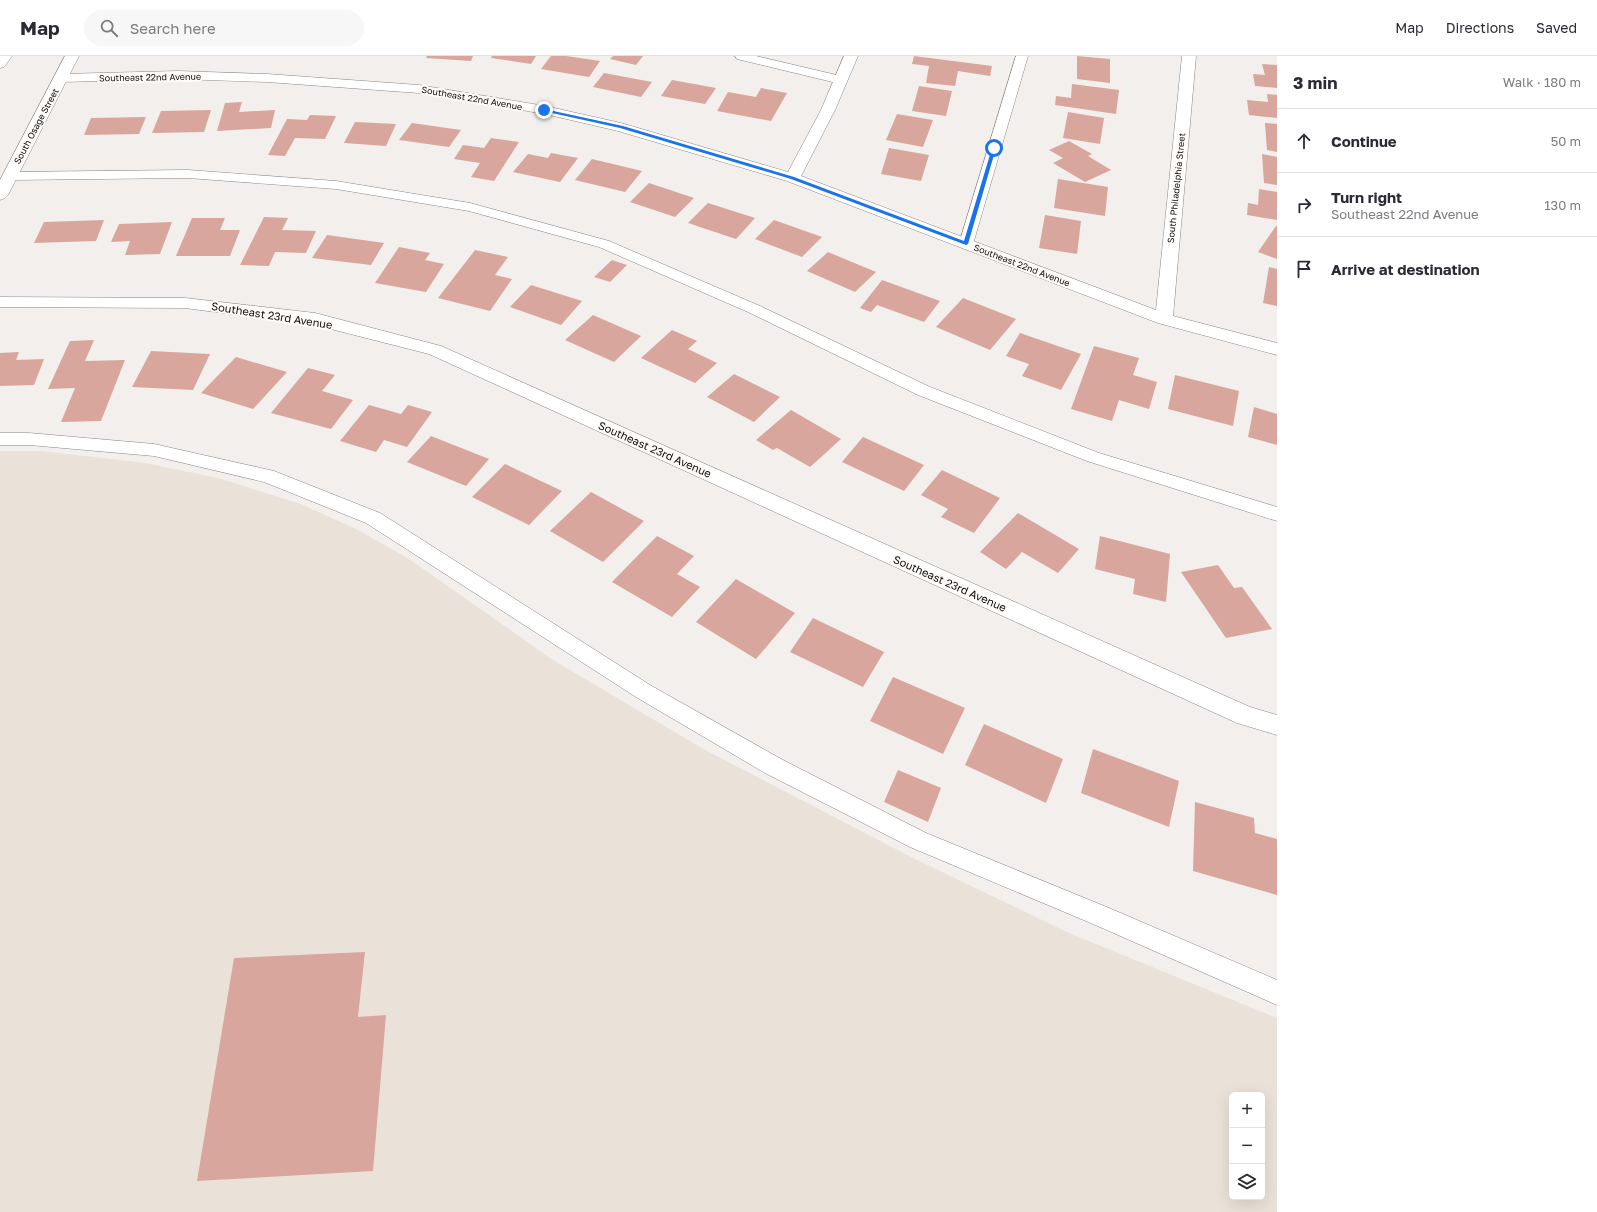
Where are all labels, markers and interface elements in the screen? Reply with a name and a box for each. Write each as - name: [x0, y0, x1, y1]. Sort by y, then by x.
- search box: [84, 10, 364, 46]
- text: Map: [20, 16, 60, 39]
- icon: search: [98, 17, 120, 39]
- text: Search here: [130, 19, 216, 37]
- text: Map: [1395, 19, 1424, 36]
- text: Directions: [1446, 19, 1514, 36]
- text: Saved: [1536, 19, 1577, 36]
- street label: Southeast 22nd Avenue: [99, 71, 201, 83]
- text: 3 min: [1293, 72, 1337, 93]
- text: Walk · 180 m: [1503, 74, 1581, 90]
- street label: Southeast 22nd Avenue: [421, 84, 523, 112]
- street label: South Osage Street: [11, 86, 61, 166]
- route end: [535, 101, 553, 119]
- icon: ahead: [1293, 130, 1315, 152]
- street label: South Philadelphia Street: [1165, 132, 1187, 244]
- text: Continue: [1331, 132, 1397, 150]
- text: 50 m: [1551, 133, 1581, 149]
- route start: [985, 139, 1003, 157]
- text: Turn right: [1331, 188, 1402, 206]
- icon: right: [1293, 194, 1315, 216]
- text: 130 m: [1544, 197, 1581, 213]
- text: Southeast 22nd Avenue: [1331, 206, 1479, 222]
- street label: Southeast 22nd Avenue: [972, 242, 1072, 288]
- icon: arrive: [1293, 258, 1315, 280]
- text: Arrive at destination: [1331, 260, 1480, 278]
- street label: Southeast 23rd Avenue: [211, 299, 333, 331]
- street label: Southeast 23rd Avenue: [596, 418, 714, 480]
- street label: Southeast 23rd Avenue: [891, 552, 1009, 614]
- map controls: [1229, 1092, 1265, 1200]
- button: +: [1229, 1092, 1265, 1128]
- button: −: [1229, 1128, 1265, 1164]
- button: layers: [1229, 1164, 1265, 1200]

